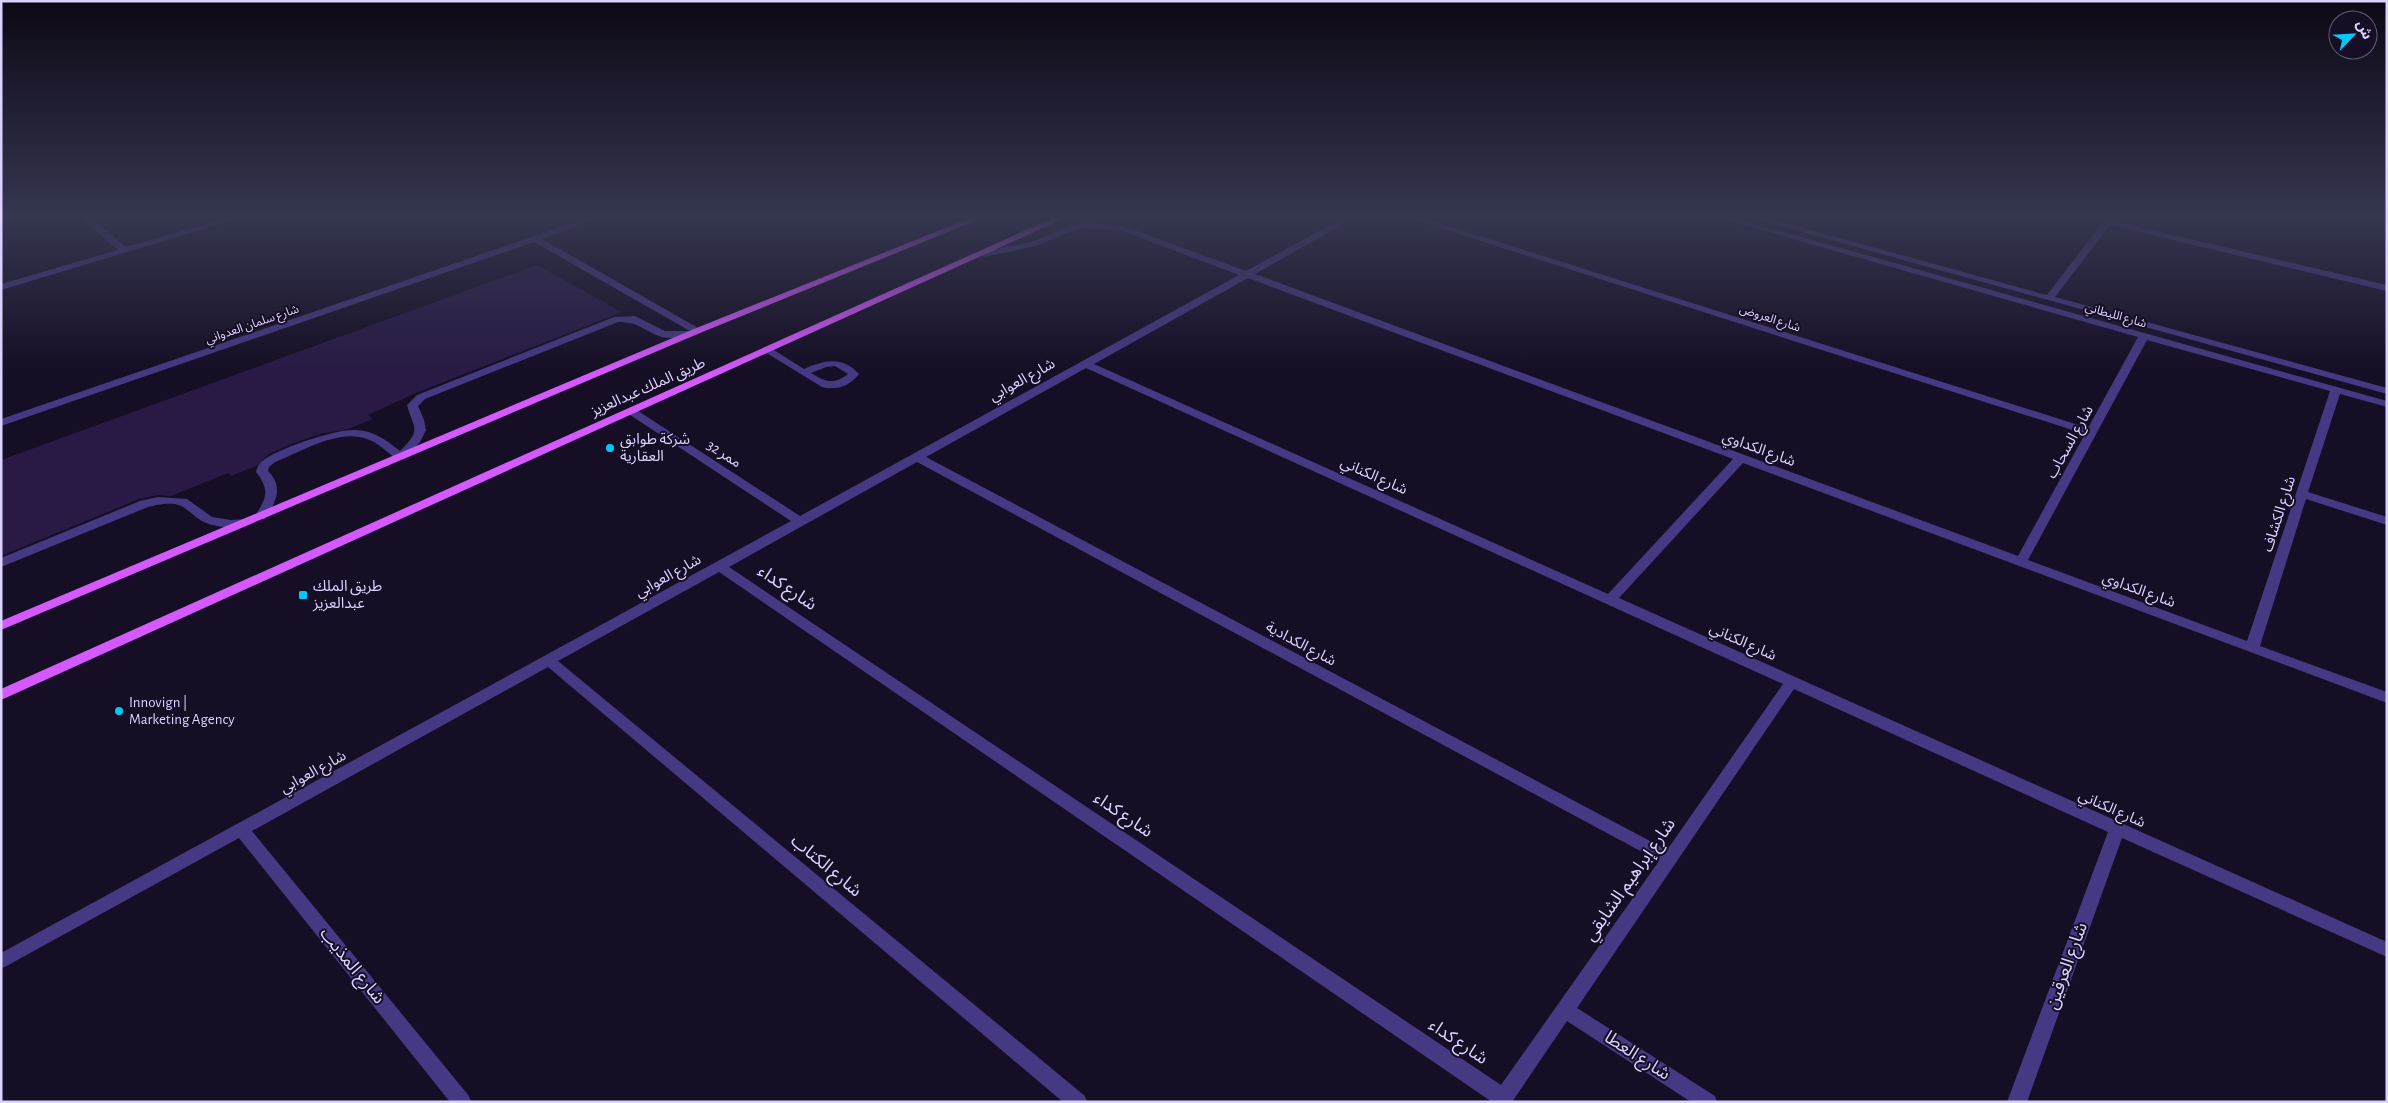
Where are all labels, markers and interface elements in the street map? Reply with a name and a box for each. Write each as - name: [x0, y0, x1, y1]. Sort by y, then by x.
- north arrow: [2328, 10, 2378, 60]
- text: ش: [2353, 18, 2374, 42]
- street label: شارع الليطاني: [2083, 300, 2148, 333]
- street label: شارع سلمان العدواني: [204, 302, 301, 349]
- street label: شارع العروض: [1737, 302, 1802, 336]
- street label: طريق الملك عبدالعزيز: [588, 355, 708, 421]
- street label: شارع العوابي: [987, 356, 1060, 408]
- street label: شارع السحاب: [2044, 403, 2100, 483]
- street label: شارع الكداوي: [1719, 429, 1798, 473]
- place label: شركة طوابق العقارية: [620, 432, 690, 465]
- street label: ممر 32: [703, 437, 744, 471]
- marker: شركة طوابق العقارية: [604, 442, 616, 454]
- street label: شارع الكناني: [1337, 455, 1410, 501]
- street label: شارع الكشاف: [2260, 474, 2302, 555]
- street label: شارع العوابي: [633, 552, 706, 604]
- street label: شارع كداء: [752, 562, 820, 617]
- street label: شارع الكداوي: [2099, 570, 2178, 614]
- place label: طريق الملك عبدالعزيز: [312, 579, 382, 612]
- marker: طريق الملك عبدالعزيز: [297, 589, 309, 601]
- street label: شارع الكدادية: [1261, 619, 1339, 672]
- street label: شارع الكناني: [1706, 621, 1779, 667]
- place label: Innovign | Marketing Agency: [129, 695, 235, 727]
- marker: Innovign | Marketing Agency: [113, 705, 125, 717]
- street label: شارع العوابي: [278, 748, 351, 800]
- street label: شارع الكناني: [2075, 788, 2148, 834]
- street label: شارع كداء: [1088, 789, 1156, 844]
- street label: شارع إبراهيم الشايقي: [1581, 815, 1682, 947]
- street label: شارع الكتاب: [785, 831, 865, 904]
- street label: شارع العرقين: [2043, 920, 2095, 1013]
- street label: شارع المذيب: [313, 925, 388, 1010]
- street label: شارع كداء: [1423, 1016, 1491, 1071]
- street label: شارع العطا: [1599, 1028, 1673, 1087]

